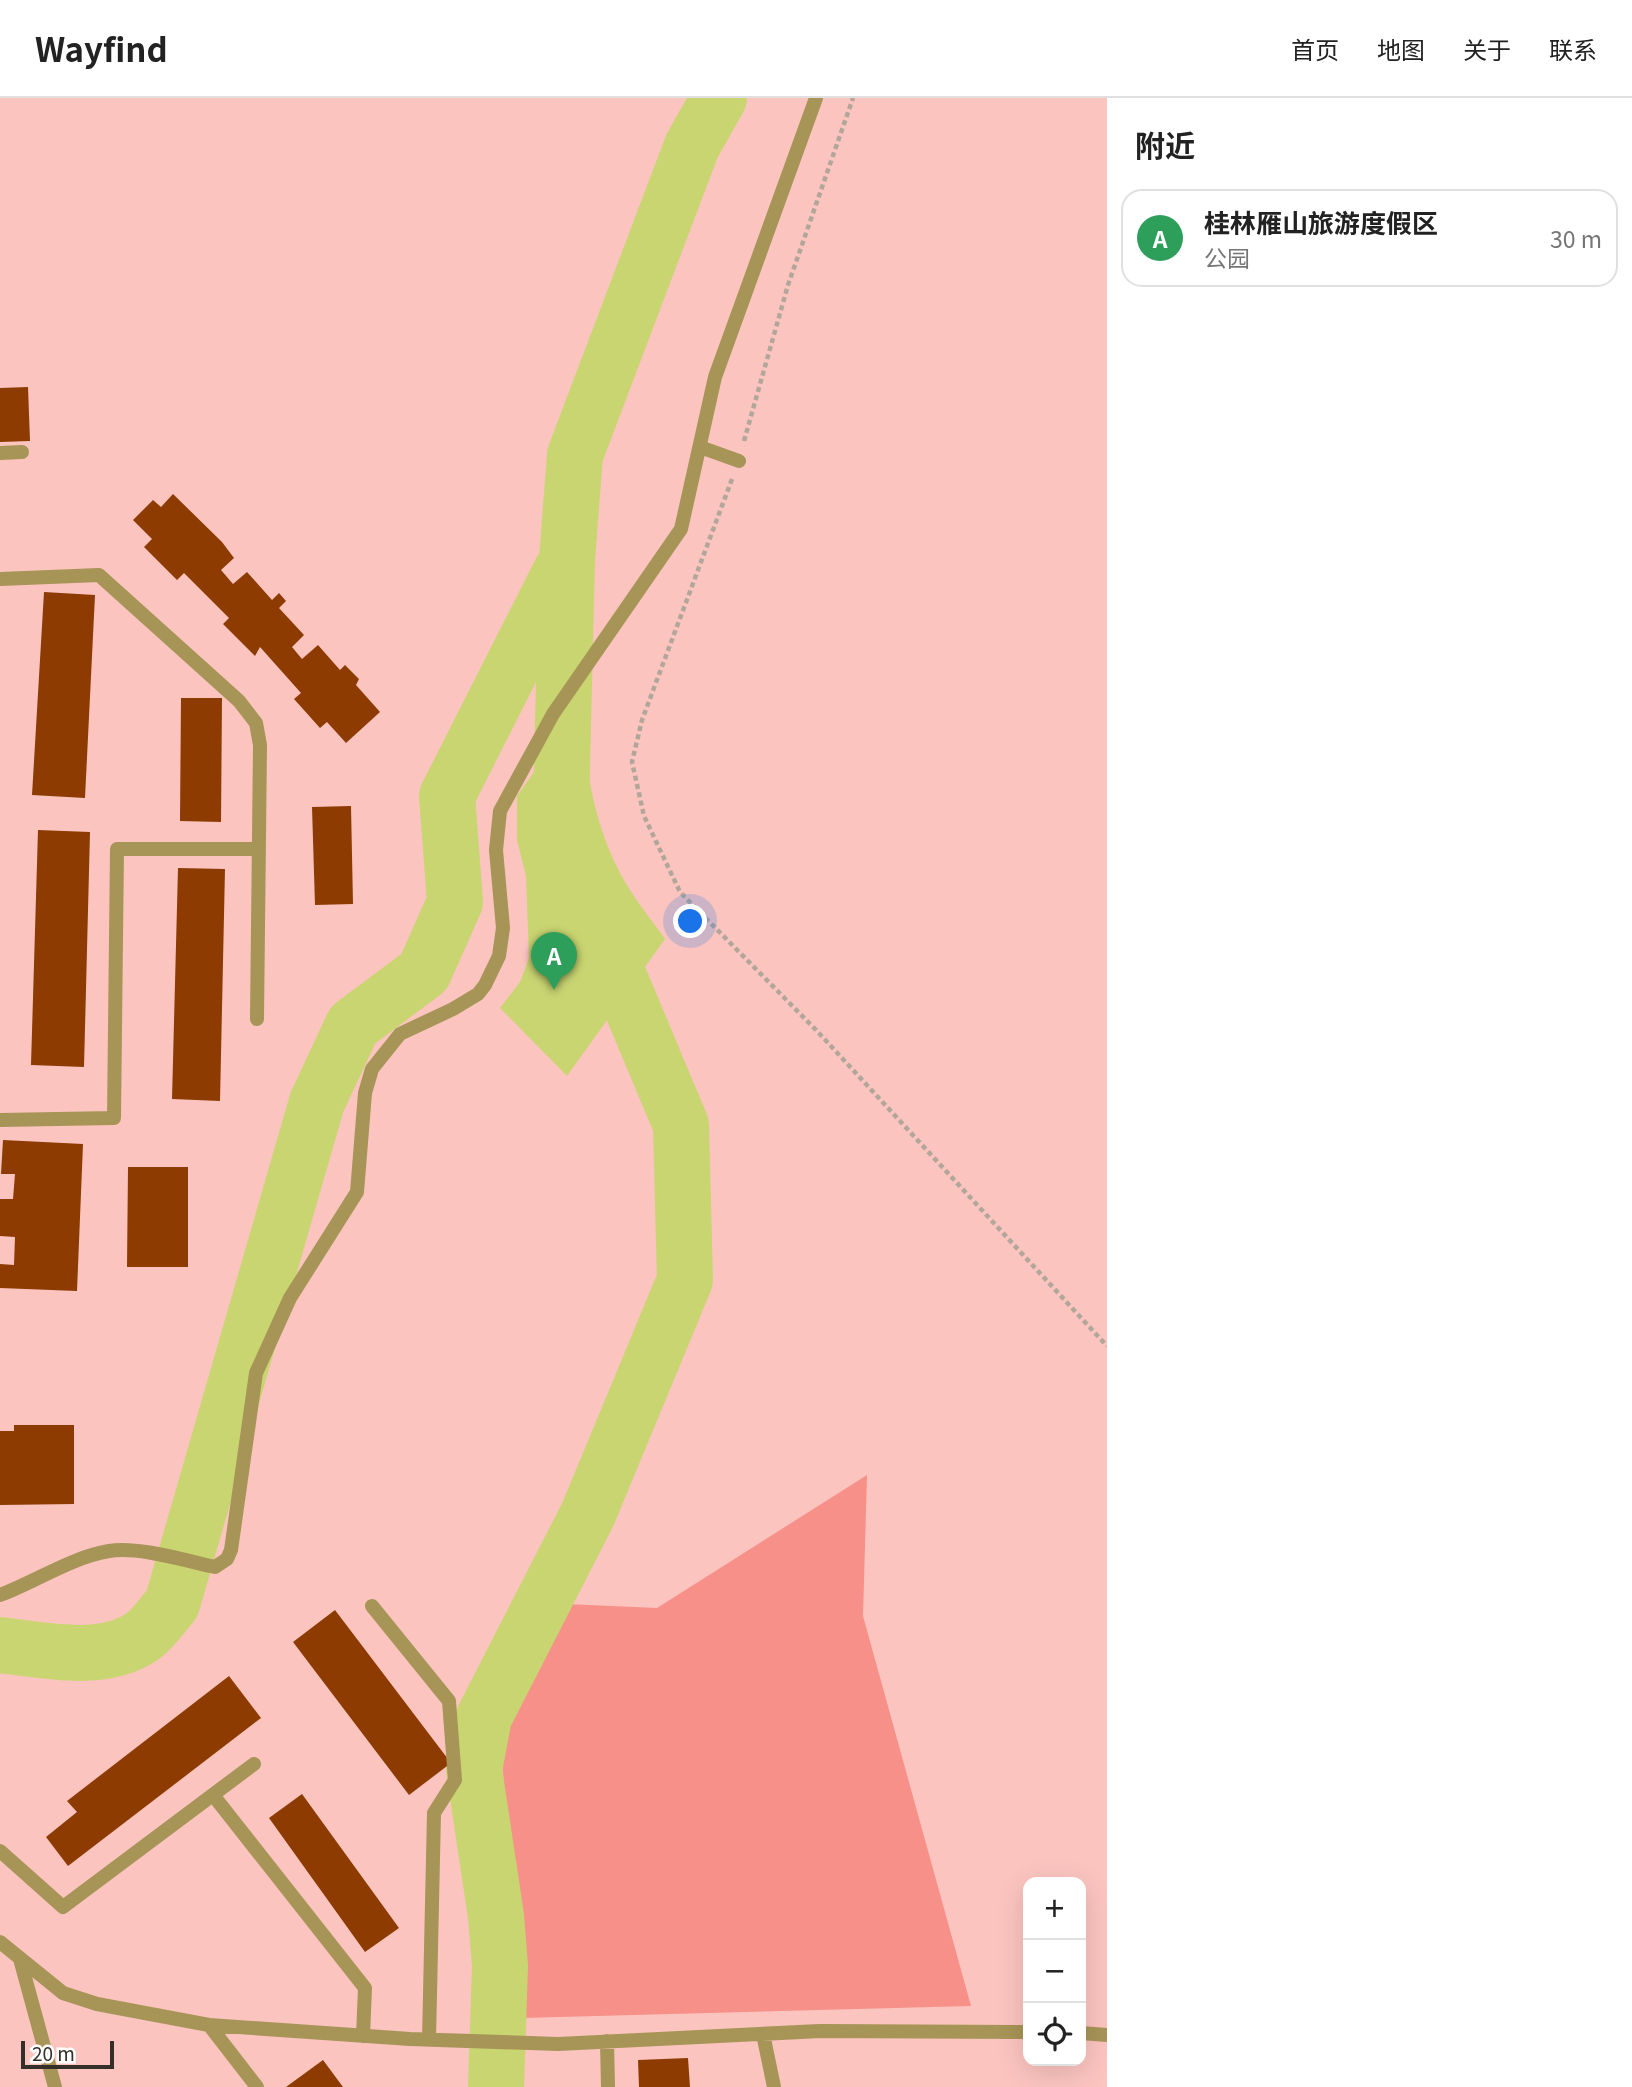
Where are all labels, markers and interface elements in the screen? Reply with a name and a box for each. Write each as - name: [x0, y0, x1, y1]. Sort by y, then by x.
- text: Wayfind: [35, 24, 168, 72]
- text: 首页: [1291, 31, 1339, 66]
- text: 地图: [1377, 31, 1425, 66]
- text: 关于: [1463, 31, 1511, 66]
- text: 联系: [1549, 31, 1597, 66]
- text: 附近: [1135, 122, 1195, 166]
- text: 桂林雁山旅游度假区: [1204, 203, 1438, 240]
- text: A: [1153, 221, 1167, 255]
- text: 30 m: [1550, 221, 1602, 255]
- text: 公园: [1204, 240, 1250, 274]
- your location: [673, 904, 707, 938]
- pin: A: [531, 932, 577, 990]
- map controls: [1023, 1877, 1086, 2066]
- button: +: [1023, 1877, 1086, 1940]
- button: −: [1023, 1940, 1086, 2003]
- button: locate: [1023, 2003, 1086, 2066]
- scale bar: [21, 2038, 114, 2070]
- text: 20 m: [32, 2039, 75, 2066]

